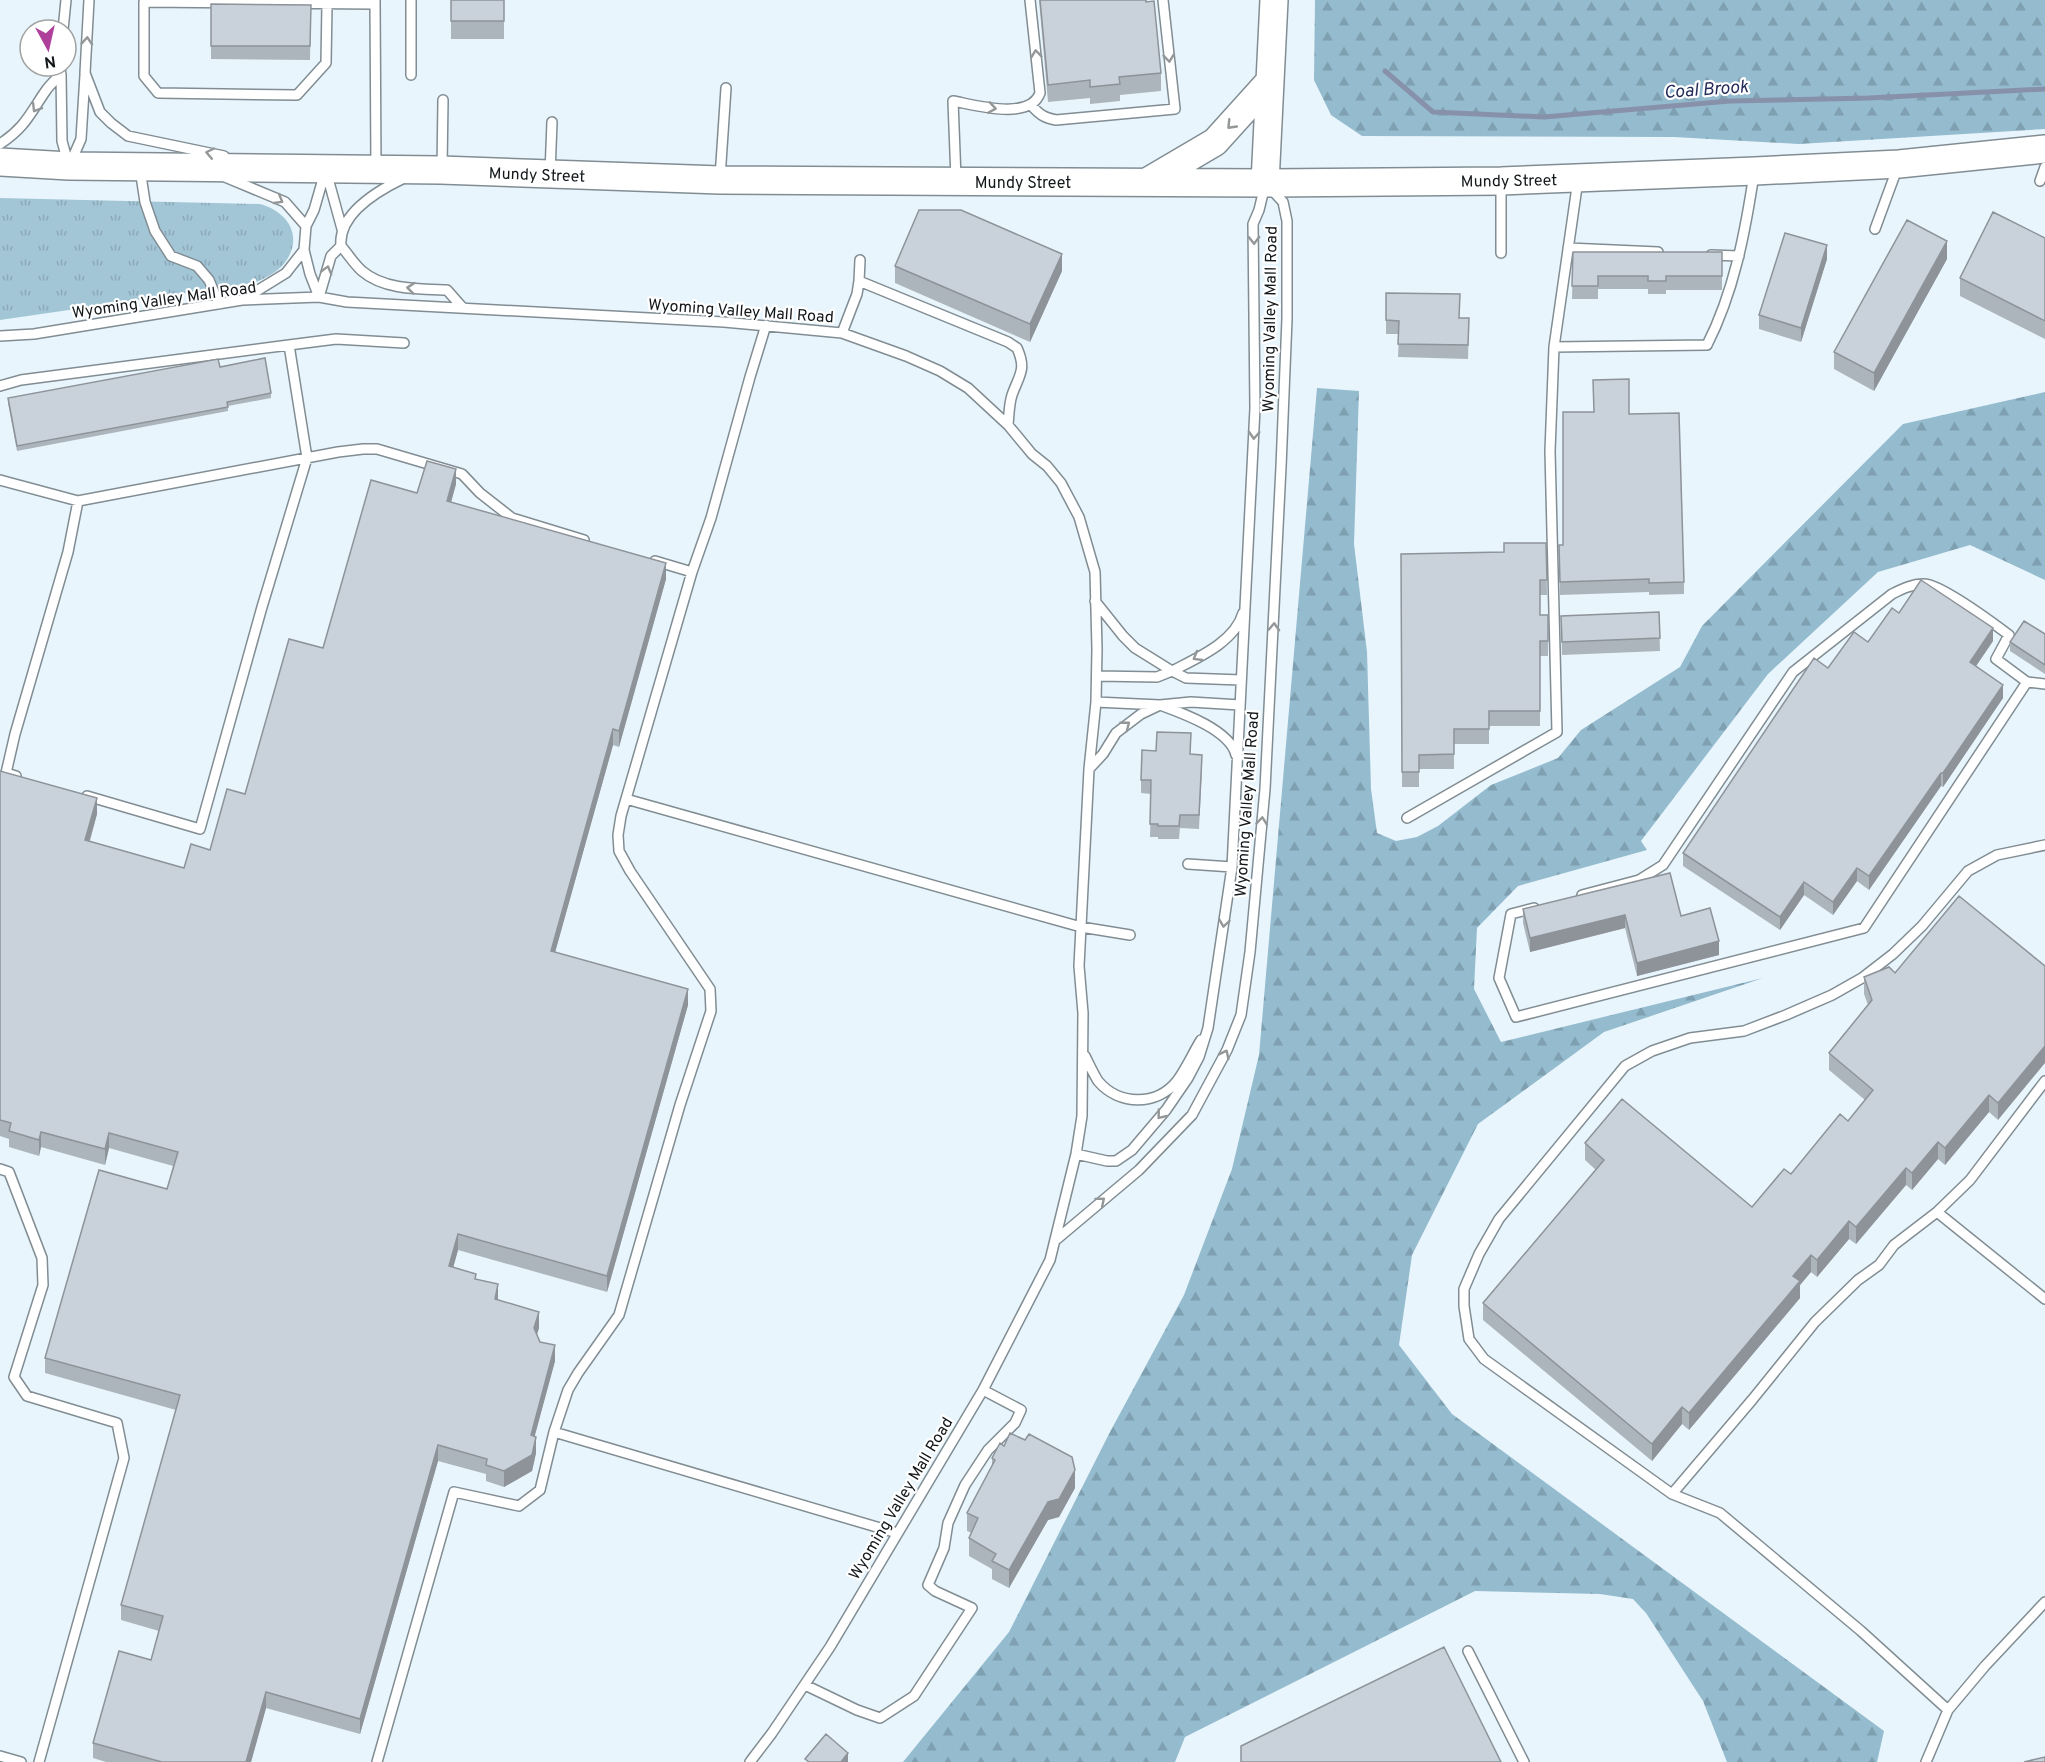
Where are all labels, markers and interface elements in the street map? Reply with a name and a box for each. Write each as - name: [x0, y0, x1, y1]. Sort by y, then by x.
- north arrow: [18, 18, 78, 78]
- one-way arrow: [81, 36, 94, 45]
- one-way arrow: [1030, 49, 1042, 59]
- text: N: [43, 50, 57, 72]
- one-way arrow: [1162, 54, 1175, 63]
- water label: Coal Brook: [1663, 76, 1750, 105]
- one-way arrow: [988, 101, 997, 113]
- one-way arrow: [31, 102, 43, 112]
- one-way arrow: [1227, 118, 1238, 128]
- one-way arrow: [205, 147, 215, 160]
- street label: Mundy Street: [488, 164, 585, 188]
- street label: Mundy Street: [1461, 171, 1557, 193]
- street label: Mundy Street: [975, 174, 1071, 194]
- one-way arrow: [273, 193, 283, 205]
- street label: Wyoming Valley Mall Road: [1259, 226, 1283, 412]
- one-way arrow: [1247, 235, 1260, 244]
- one-way arrow: [320, 265, 332, 276]
- street label: Wyoming Valley Mall Road: [71, 278, 258, 324]
- one-way arrow: [407, 282, 416, 295]
- street label: Wyoming Valley Mall Road: [647, 296, 834, 328]
- one-way arrow: [1247, 430, 1260, 439]
- one-way arrow: [1267, 622, 1280, 631]
- one-way arrow: [1193, 649, 1203, 661]
- street label: Wyoming Valley Mall Road: [1232, 711, 1264, 898]
- one-way arrow: [1120, 721, 1131, 732]
- one-way arrow: [1255, 817, 1268, 826]
- one-way arrow: [1219, 918, 1231, 927]
- one-way arrow: [1217, 1049, 1229, 1060]
- one-way arrow: [1158, 1109, 1169, 1120]
- one-way arrow: [1094, 1198, 1105, 1209]
- street label: Wyoming Valley Mall Road: [845, 1414, 958, 1584]

